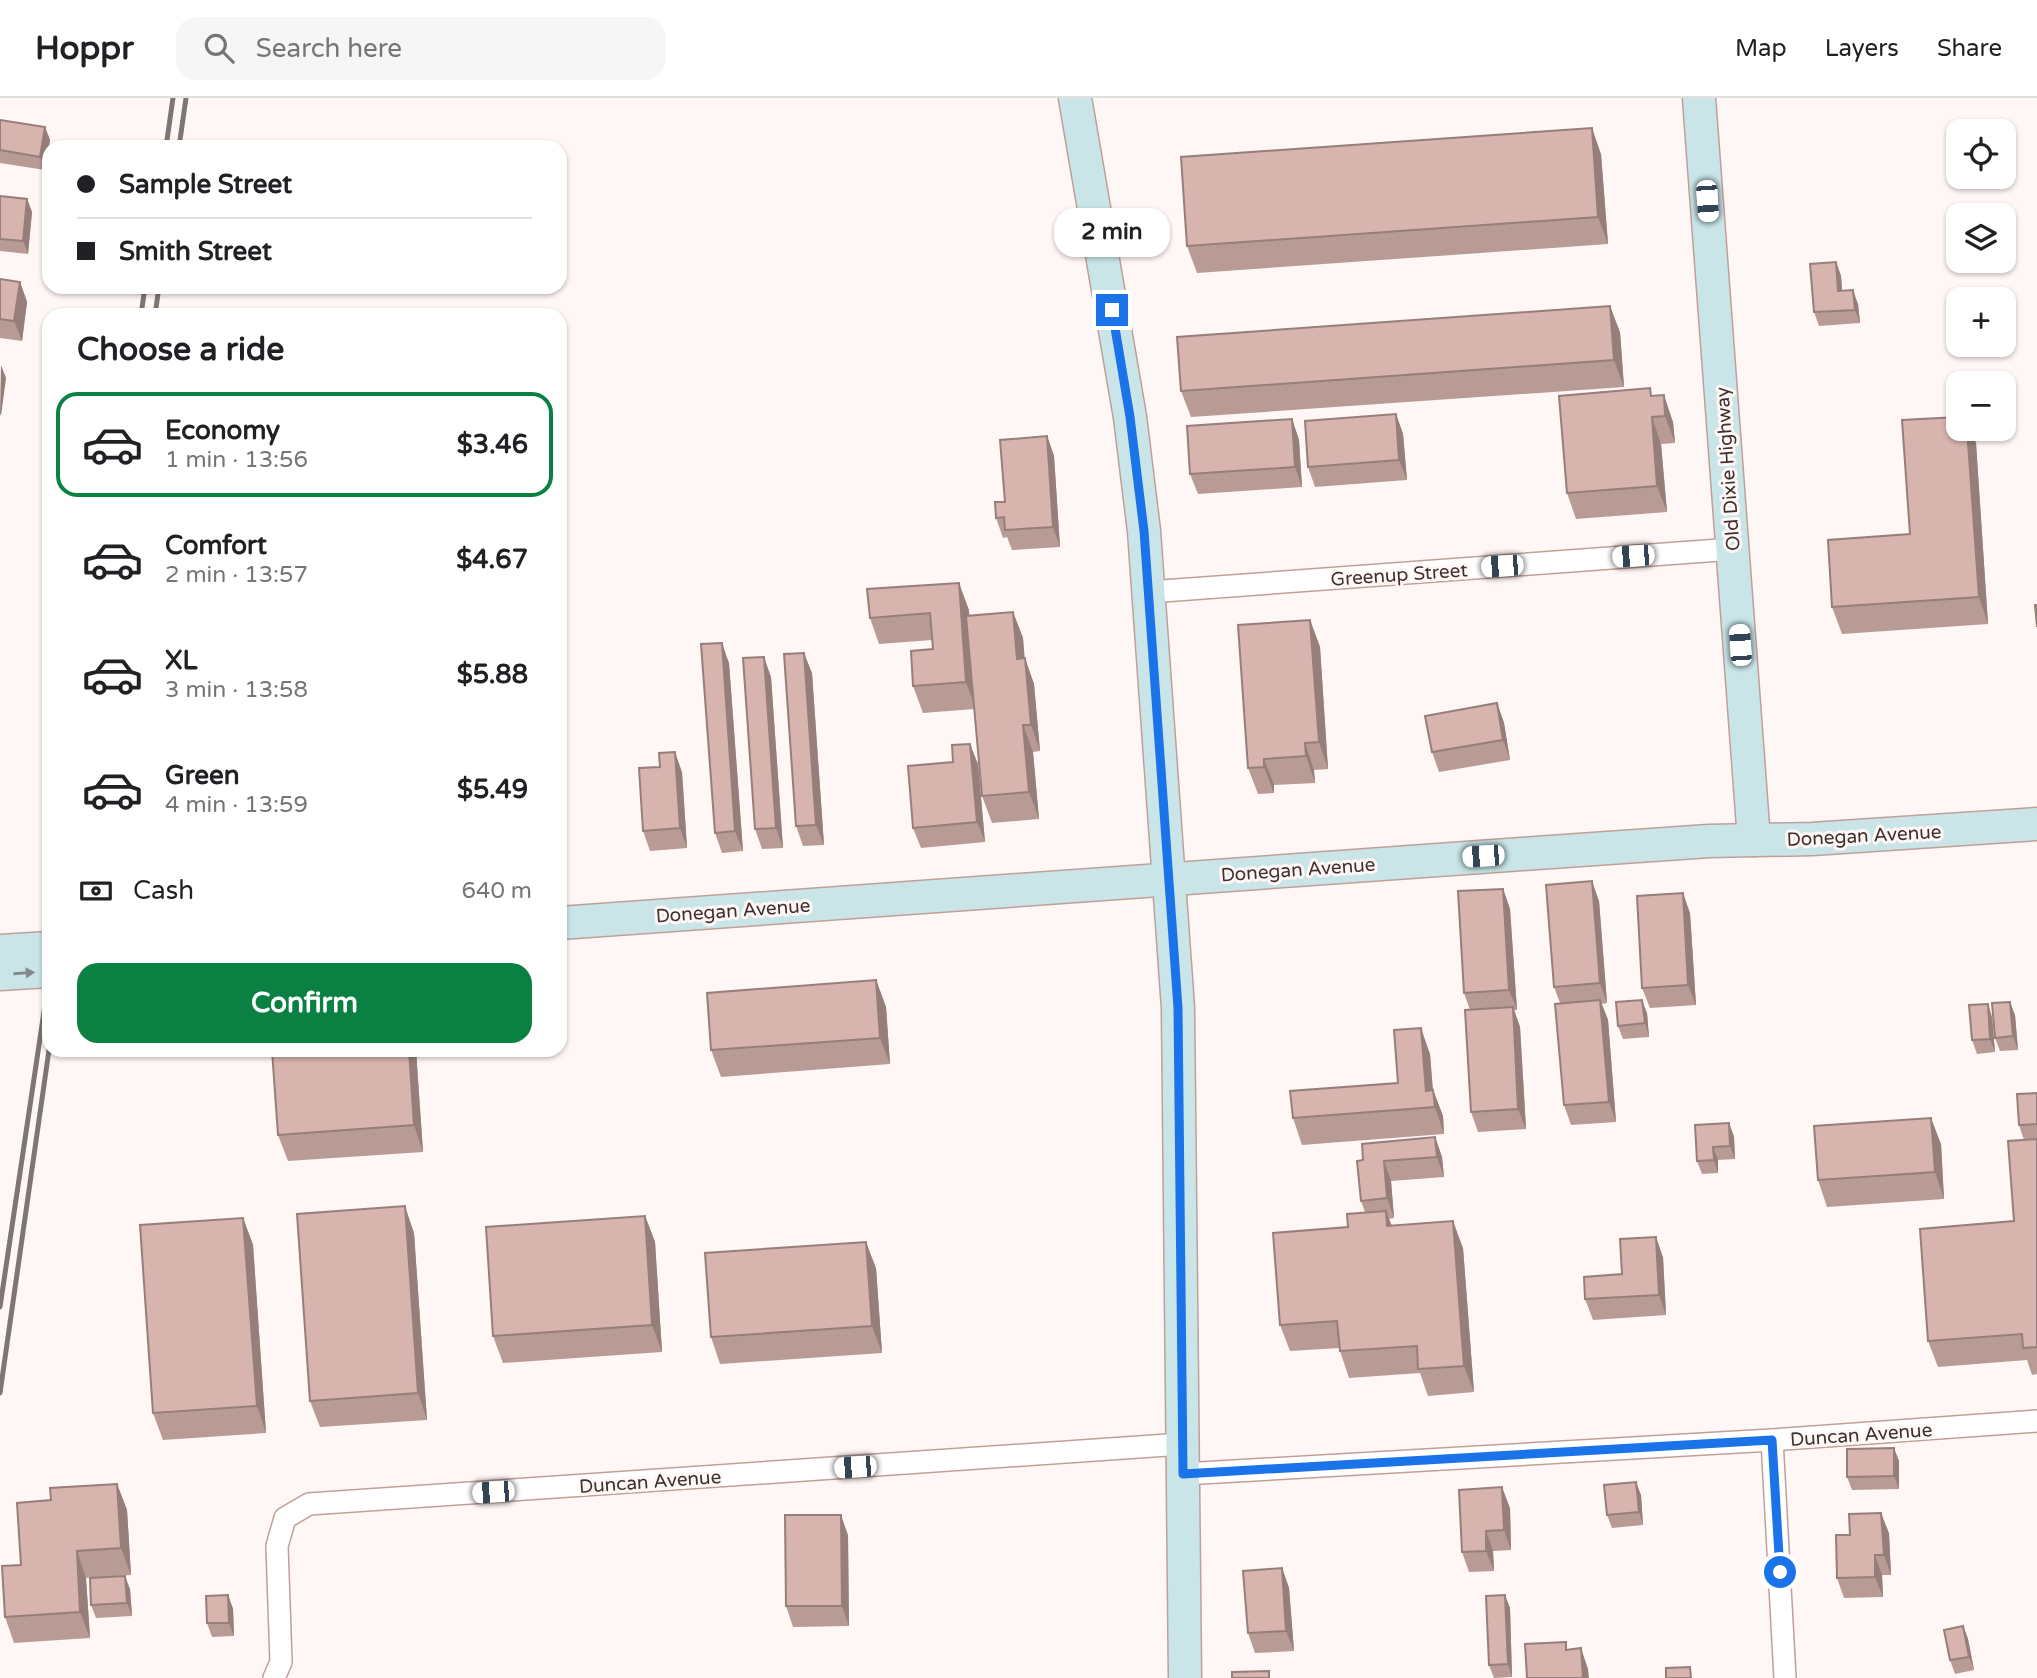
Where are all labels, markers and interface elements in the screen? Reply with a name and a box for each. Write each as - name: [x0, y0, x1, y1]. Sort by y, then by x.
- search box: [176, 17, 666, 80]
- text: Hoppr: [35, 29, 134, 68]
- icon: search: [200, 29, 238, 67]
- text: Search here: [256, 33, 402, 64]
- text: Map: [1735, 34, 1787, 63]
- text: Layers: [1825, 34, 1899, 63]
- text: Share: [1937, 34, 2002, 63]
- map controls: [1946, 119, 2016, 441]
- button: locate: [1946, 119, 2016, 189]
- text: Sample Street: [119, 169, 292, 200]
- car: [1696, 179, 1719, 223]
- button: layers: [1946, 203, 2016, 273]
- callout: 2 min: [1054, 208, 1170, 258]
- text: 2 min: [1081, 218, 1143, 246]
- text: Smith Street: [119, 236, 272, 267]
- button: +: [1946, 287, 2016, 357]
- route end: [1096, 294, 1128, 326]
- text: Choose a ride: [77, 331, 284, 369]
- button: −: [1946, 371, 2016, 441]
- street label: Old Dixie Highway: [1711, 386, 1745, 552]
- icon: car: [81, 413, 144, 476]
- text: Economy: [165, 415, 280, 446]
- text: $3.46: [457, 429, 528, 460]
- text: 1 min · 13:56: [165, 446, 308, 474]
- icon: car: [81, 528, 144, 591]
- text: Comfort: [165, 530, 267, 561]
- text: $4.67: [456, 544, 528, 575]
- car: [1612, 544, 1655, 568]
- car: [1481, 554, 1524, 578]
- street label: Greenup Street: [1330, 559, 1468, 591]
- text: 2 min · 13:57: [165, 561, 308, 589]
- car: [1729, 623, 1752, 667]
- icon: car: [81, 643, 144, 706]
- text: XL: [165, 645, 197, 676]
- text: $5.88: [457, 659, 528, 690]
- text: 3 min · 13:58: [165, 676, 308, 704]
- icon: car: [81, 758, 144, 821]
- text: Green: [165, 760, 240, 791]
- text: $5.49: [457, 774, 528, 805]
- text: 4 min · 13:59: [165, 791, 308, 819]
- street label: Donegan Avenue: [1786, 821, 1942, 851]
- car: [1462, 844, 1505, 868]
- street label: Donegan Avenue: [1220, 854, 1376, 886]
- icon: cash: [77, 872, 115, 910]
- text: Cash: [133, 875, 194, 906]
- text: 640 m: [462, 877, 532, 905]
- street label: Donegan Avenue: [655, 895, 811, 927]
- button: Confirm: [77, 963, 532, 1043]
- one-way arrow: [14, 967, 36, 978]
- street label: Duncan Avenue: [1789, 1419, 1933, 1451]
- car: [834, 1455, 877, 1479]
- street label: Duncan Avenue: [578, 1466, 722, 1498]
- car: [472, 1480, 515, 1504]
- route start: [1764, 1556, 1796, 1588]

